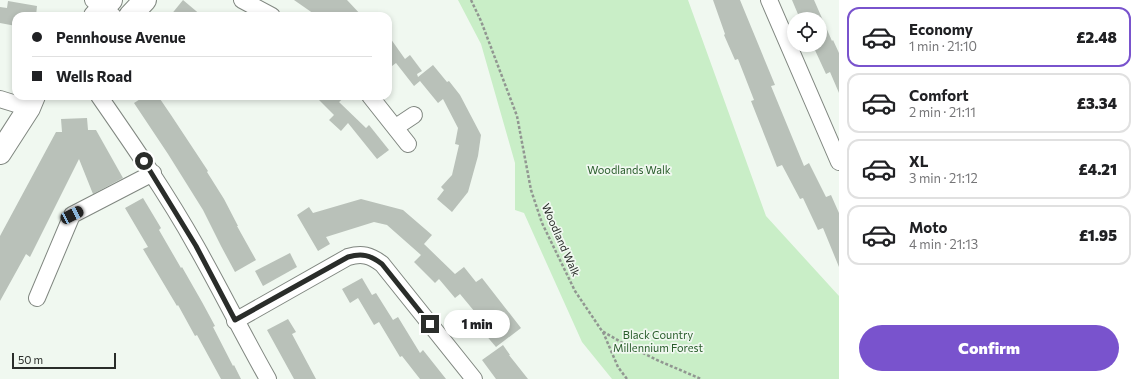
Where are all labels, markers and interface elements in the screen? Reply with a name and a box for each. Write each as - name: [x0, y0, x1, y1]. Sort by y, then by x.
- map controls: [787, 12, 827, 52]
- button: locate: [787, 12, 827, 52]
- icon: car: [861, 19, 897, 55]
- text: Economy: [909, 20, 973, 38]
- text: Pennhouse Avenue: [56, 28, 186, 46]
- text: £2.48: [1076, 28, 1117, 46]
- text: 1 min · 21:10: [909, 38, 977, 54]
- text: Wells Road: [56, 67, 132, 85]
- icon: car: [861, 85, 897, 121]
- text: Comfort: [909, 86, 969, 104]
- text: £3.34: [1077, 94, 1117, 112]
- text: 2 min · 21:11: [909, 104, 976, 120]
- icon: car: [861, 151, 897, 187]
- route start: [135, 152, 153, 170]
- text: XL: [909, 152, 928, 170]
- text: £4.21: [1079, 160, 1117, 178]
- park label: Woodlands Walk: [587, 163, 671, 176]
- text: 3 min · 21:12: [909, 170, 978, 186]
- street label: Woodland Walk: [540, 201, 583, 278]
- car: [59, 204, 85, 226]
- icon: car: [861, 217, 897, 253]
- text: Moto: [909, 218, 948, 236]
- text: £1.95: [1079, 226, 1117, 244]
- text: 4 min · 21:13: [909, 236, 978, 252]
- callout: 1 min: [444, 310, 510, 338]
- route end: [421, 315, 439, 333]
- text: 1 min: [461, 316, 493, 332]
- button: Confirm: [859, 325, 1119, 371]
- park label: Black Country Millennium Forest: [613, 328, 704, 354]
- scale bar: [12, 351, 116, 370]
- text: 50 m: [18, 353, 43, 366]

